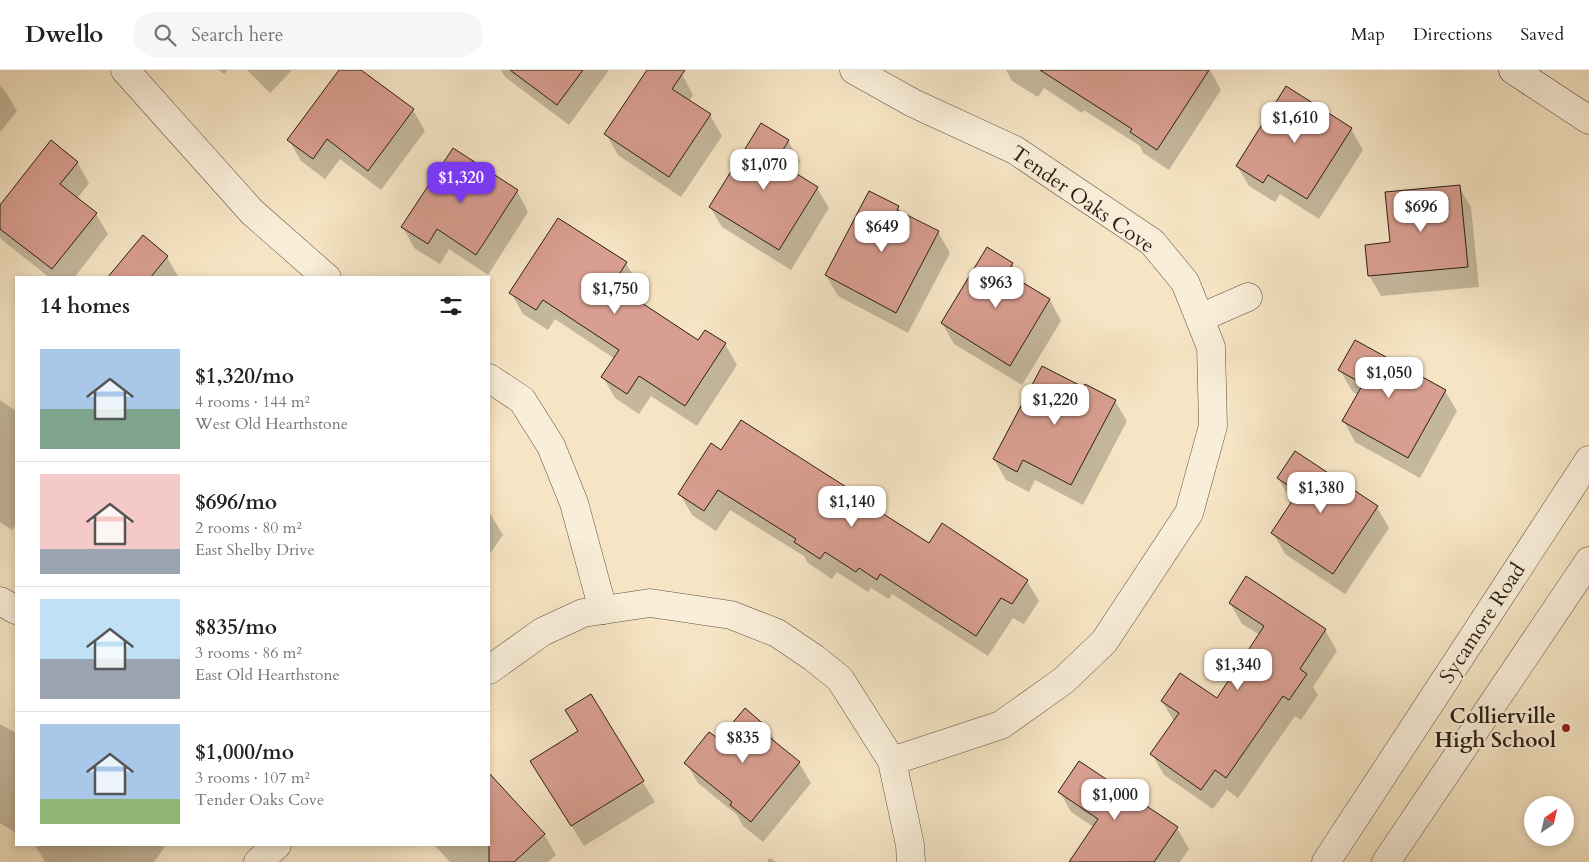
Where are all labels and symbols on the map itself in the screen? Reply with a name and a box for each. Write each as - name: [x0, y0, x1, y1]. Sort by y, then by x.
- pin: $1,610: [1254, 102, 1336, 144]
- street label: Tender Oaks Cove: [1005, 139, 1160, 260]
- pin: $1,070: [723, 148, 805, 191]
- pin: $1,320: [420, 162, 502, 204]
- pin: $696: [1391, 190, 1451, 233]
- pin: $649: [852, 210, 912, 253]
- pin: $963: [966, 266, 1026, 309]
- pin: $1,750: [574, 272, 656, 315]
- pin: $1,050: [1348, 356, 1430, 399]
- pin: $1,220: [1014, 384, 1096, 426]
- pin: $1,380: [1280, 472, 1362, 514]
- pin: $1,140: [811, 486, 893, 528]
- street label: Sycamore Road: [1433, 557, 1532, 689]
- pin: $1,340: [1197, 648, 1279, 691]
- place label: Collierville High School: [1435, 702, 1556, 755]
- pin: $835: [713, 722, 773, 764]
- marker: Collierville High School: [1560, 722, 1572, 734]
- pin: $1,000: [1074, 778, 1156, 821]
- north arrow: [1524, 796, 1574, 846]

